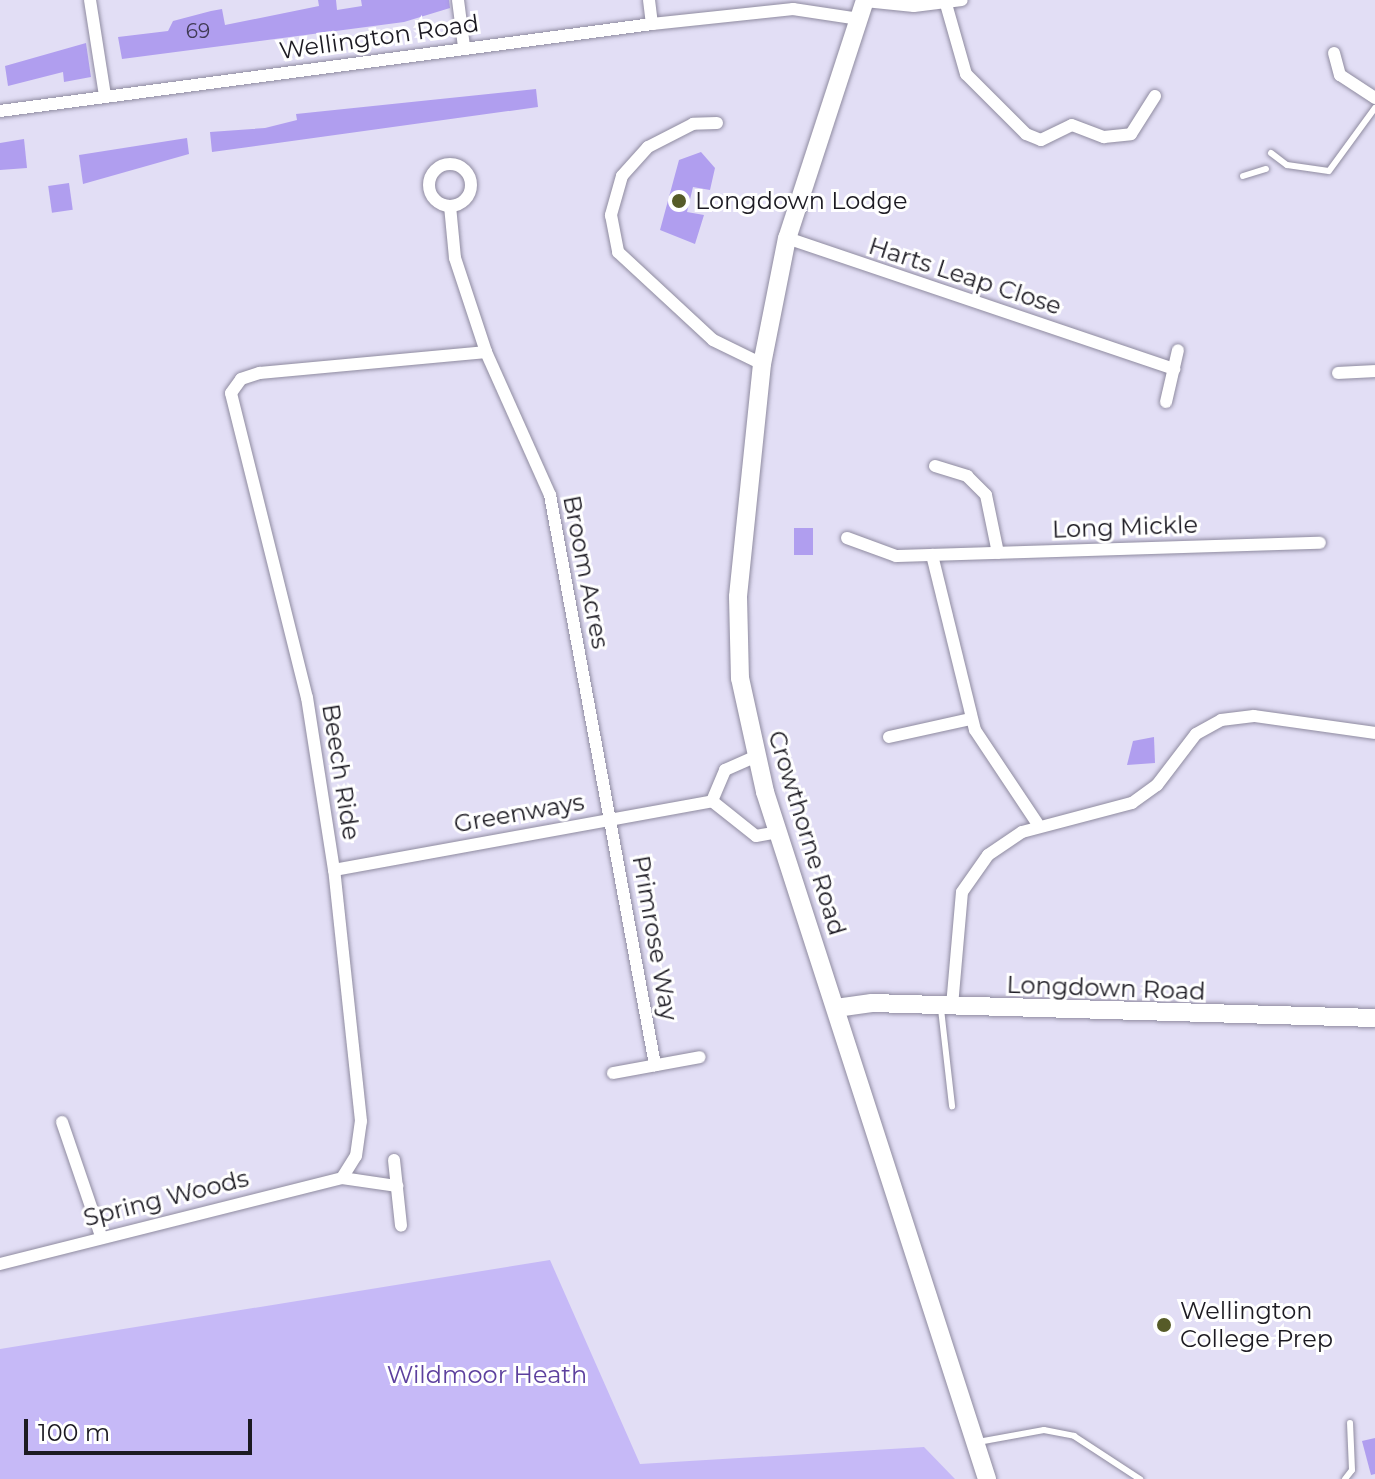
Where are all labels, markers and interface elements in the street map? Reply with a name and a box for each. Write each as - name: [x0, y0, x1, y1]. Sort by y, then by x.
- street label: Wellington Road: [277, 9, 481, 65]
- house number: 69: [186, 19, 210, 43]
- place label: Longdown Lodge: [695, 187, 907, 215]
- marker: Longdown Lodge: [670, 192, 688, 210]
- street label: Harts Leap Close: [865, 231, 1065, 321]
- street label: Broom Acres: [557, 493, 615, 651]
- street label: Long Mickle: [1052, 510, 1198, 544]
- street label: Beech Ride: [316, 702, 366, 842]
- street label: Crowthorne Road: [762, 727, 852, 939]
- street label: Greenways: [452, 787, 586, 839]
- street label: Primrose Way: [626, 853, 684, 1023]
- street label: Longdown Road: [1006, 970, 1206, 1006]
- street label: Spring Woods: [80, 1164, 252, 1232]
- place label: Wellington College Prep: [1180, 1297, 1333, 1353]
- marker: Wellington College Prep: [1155, 1316, 1173, 1334]
- park label: Wildmoor Heath: [387, 1361, 587, 1389]
- scale bar: [28, 1403, 256, 1453]
- text: 100 m: [38, 1418, 110, 1447]

